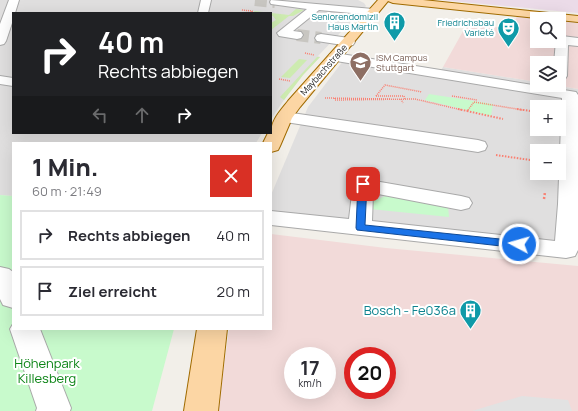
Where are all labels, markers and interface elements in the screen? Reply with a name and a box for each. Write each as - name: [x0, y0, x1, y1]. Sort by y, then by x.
- building icon: Seniorendomizil Haus Martin: [381, 9, 407, 42]
- place label: Seniorendomizil Haus Martin: [312, 10, 378, 33]
- map controls: [530, 12, 566, 180]
- button: search: [530, 12, 566, 48]
- theatre icon: Friedrichsbau Varieté: [496, 15, 522, 48]
- place label: Friedrichsbau Varieté: [437, 16, 494, 39]
- text: 40 m: [98, 23, 164, 61]
- icon: right: [32, 28, 84, 80]
- street label: Maybachstraße: [297, 41, 350, 98]
- school or university icon: ISM Campus Stuttgart: [347, 50, 373, 83]
- place label: ISM Campus Stuttgart: [376, 51, 428, 74]
- button: layers: [530, 56, 566, 92]
- text: Rechts abbiegen: [98, 59, 238, 83]
- button: +: [530, 100, 566, 136]
- icon: left: [89, 104, 111, 126]
- icon: ahead: [131, 104, 153, 126]
- icon: right: [173, 104, 195, 126]
- button: −: [530, 144, 566, 180]
- text: 1 Min.: [32, 150, 98, 183]
- button: close: [210, 155, 252, 197]
- pin: [346, 167, 380, 201]
- icon: arrive: [352, 173, 374, 195]
- text: 60 m · 21:49: [32, 182, 102, 200]
- position arrow: [498, 223, 540, 265]
- icon: right: [34, 224, 56, 246]
- text: Rechts abbiegen: [68, 225, 190, 246]
- text: 40 m: [216, 225, 250, 246]
- icon: arrive: [34, 280, 56, 302]
- text: Ziel erreicht: [68, 281, 157, 302]
- text: 20 m: [217, 281, 250, 302]
- building icon: Bosch - Fe036a: [458, 297, 484, 330]
- place label: Bosch - Fe036a: [364, 301, 456, 319]
- speed limit sign: 20: [344, 347, 396, 399]
- park label: Höhenpark Killesberg: [14, 354, 80, 387]
- text: 17: [300, 354, 320, 381]
- text: km/h: [298, 376, 322, 390]

